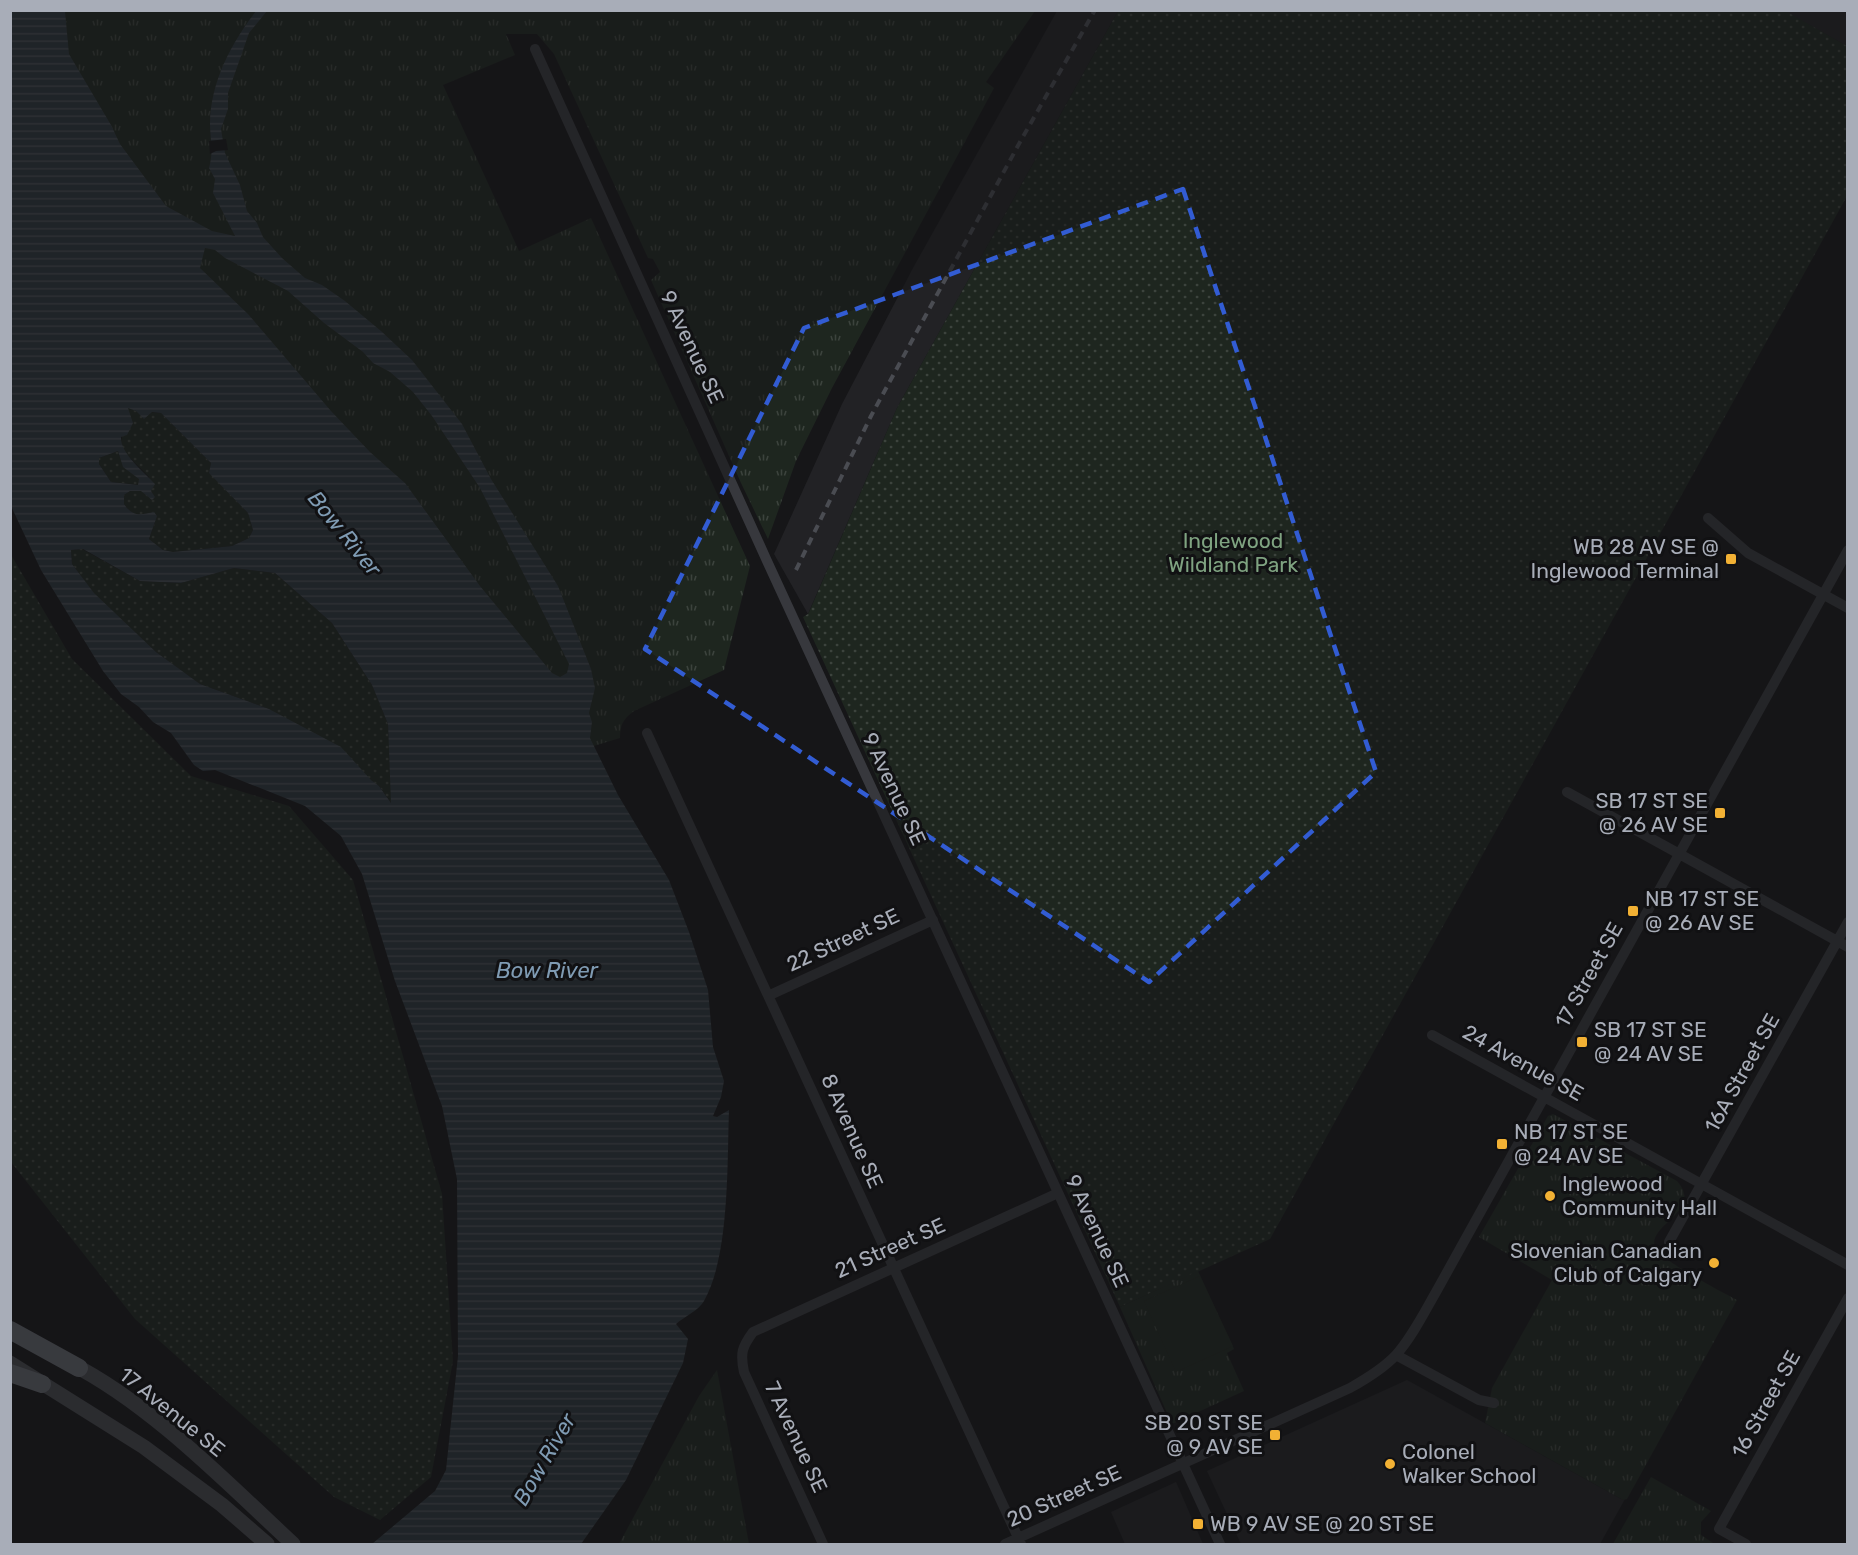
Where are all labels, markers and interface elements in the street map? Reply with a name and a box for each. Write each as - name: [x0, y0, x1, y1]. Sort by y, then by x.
- street label: 9 Avenue SE: [655, 286, 729, 407]
- water label: Bow River: [302, 485, 388, 583]
- park label: Inglewood Wildland Park: [1168, 528, 1298, 577]
- place label: WB 28 AV SE @ Inglewood Terminal: [1531, 534, 1719, 583]
- marker: WB 28 AV SE @ Inglewood Terminal: [1724, 552, 1738, 566]
- street label: 9 Avenue SE: [857, 728, 931, 849]
- place label: SB 17 ST SE @ 26 AV SE: [1595, 788, 1708, 837]
- marker: SB 17 ST SE @ 26 AV SE: [1713, 806, 1727, 820]
- place label: NB 17 ST SE @ 26 AV SE: [1645, 886, 1759, 935]
- street label: 22 Street SE: [782, 903, 903, 977]
- marker: NB 17 ST SE @ 26 AV SE: [1626, 904, 1640, 918]
- street label: 17 Street SE: [1549, 918, 1628, 1032]
- water label: Bow River: [496, 957, 600, 984]
- street label: 16A Street SE: [1699, 1009, 1784, 1137]
- place label: SB 17 ST SE @ 24 AV SE: [1594, 1017, 1707, 1066]
- street label: 24 Avenue SE: [1458, 1019, 1588, 1106]
- marker: SB 17 ST SE @ 24 AV SE: [1575, 1035, 1589, 1049]
- street label: 8 Avenue SE: [816, 1070, 889, 1192]
- place label: NB 17 ST SE @ 24 AV SE: [1514, 1119, 1628, 1168]
- marker: NB 17 ST SE @ 24 AV SE: [1495, 1137, 1509, 1151]
- street label: 9 Avenue SE: [1060, 1170, 1134, 1291]
- place label: Inglewood Community Hall: [1562, 1171, 1717, 1220]
- marker: Inglewood Community Hall: [1543, 1189, 1557, 1203]
- street label: 21 Street SE: [831, 1212, 949, 1283]
- place label: Slovenian Canadian Club of Calgary: [1510, 1238, 1702, 1287]
- marker: Slovenian Canadian Club of Calgary: [1707, 1256, 1721, 1270]
- street label: 16 Street SE: [1726, 1346, 1805, 1462]
- street label: 17 Avenue SE: [114, 1361, 230, 1462]
- street label: 7 Avenue SE: [760, 1377, 833, 1496]
- water label: Bow River: [507, 1407, 582, 1510]
- place label: SB 20 ST SE @ 9 AV SE: [1144, 1410, 1263, 1459]
- marker: SB 20 ST SE @ 9 AV SE: [1268, 1428, 1282, 1442]
- place label: Colonel Walker School: [1402, 1439, 1536, 1488]
- marker: Colonel Walker School: [1383, 1457, 1397, 1471]
- street label: 20 Street SE: [1003, 1459, 1125, 1532]
- place label: WB 9 AV SE @ 20 ST SE: [1210, 1511, 1434, 1536]
- marker: WB 9 AV SE @ 20 ST SE: [1191, 1517, 1205, 1531]

